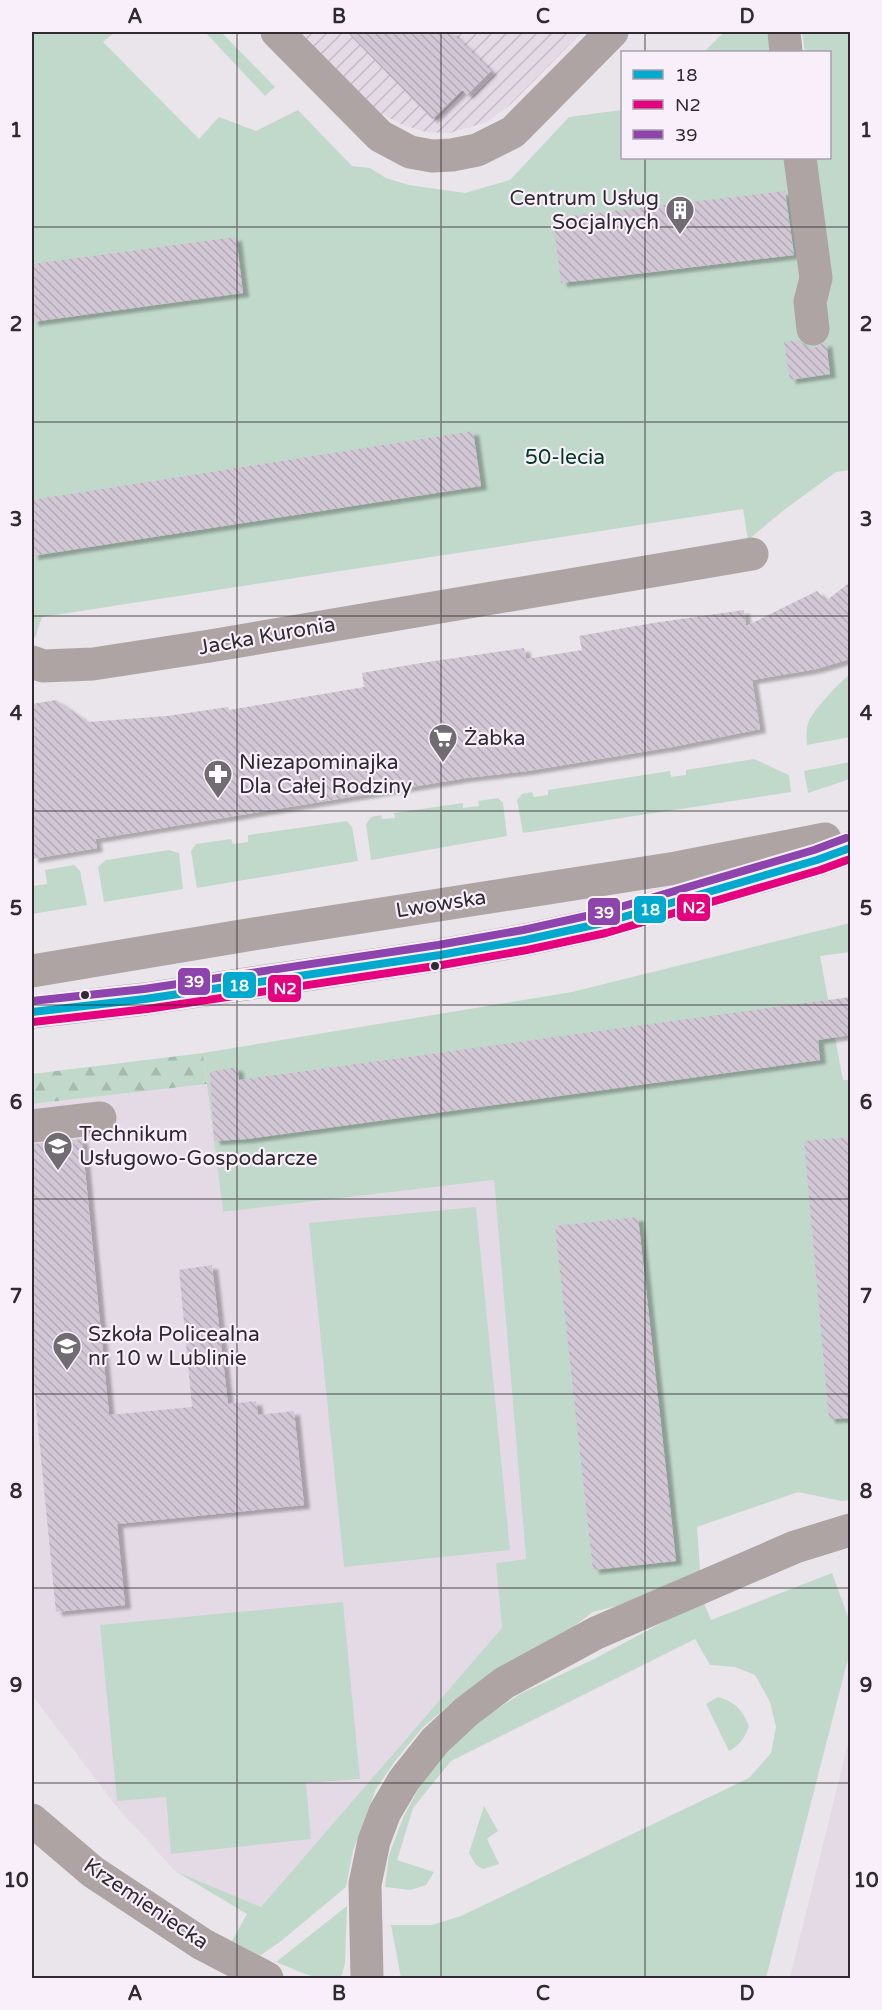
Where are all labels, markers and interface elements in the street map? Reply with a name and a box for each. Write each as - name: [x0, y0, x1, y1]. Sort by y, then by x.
- text: A: [128, 5, 143, 29]
- text: B: [332, 5, 346, 29]
- text: C: [536, 5, 550, 29]
- text: D: [739, 5, 755, 29]
- legend: [621, 51, 831, 159]
- text: 18: [675, 64, 698, 86]
- text: N2: [675, 94, 701, 116]
- text: 1: [10, 119, 22, 143]
- text: 1: [860, 119, 872, 143]
- text: 39: [675, 124, 698, 146]
- place label: Centrum Usług Socjalnych: [510, 186, 659, 235]
- building icon: Centrum Usług Socjalnych: [664, 194, 696, 236]
- text: 2: [10, 313, 22, 337]
- text: 2: [860, 313, 872, 337]
- park label: 50-lecia: [525, 445, 605, 470]
- text: 3: [10, 508, 22, 532]
- text: 3: [860, 508, 872, 532]
- street label: Jacka Kuronia: [197, 612, 337, 660]
- text: 4: [10, 702, 23, 726]
- text: 4: [860, 702, 873, 726]
- supermarket icon: Żabka: [427, 722, 459, 764]
- place label: Żabka: [464, 726, 526, 751]
- place label: Niezapominajka Dla Całej Rodziny: [239, 750, 412, 799]
- pharmacy icon: Niezapominajka Dla Całej Rodziny: [202, 758, 234, 800]
- street label: Lwowska: [394, 885, 488, 923]
- line badge: N2: [676, 893, 711, 922]
- line badge: 18: [633, 895, 667, 924]
- text: 5: [10, 897, 22, 921]
- line badge: 39: [587, 897, 621, 926]
- text: 5: [860, 897, 872, 921]
- text: N2: [683, 898, 705, 918]
- text: 18: [640, 900, 660, 920]
- text: 39: [594, 903, 614, 923]
- unlabelled marker: [429, 960, 441, 972]
- line badge: 39: [177, 967, 211, 996]
- line badge: 18: [222, 971, 257, 999]
- text: 39: [184, 972, 204, 992]
- line badge: N2: [267, 974, 302, 1003]
- text: 18: [229, 976, 249, 996]
- text: N2: [274, 979, 296, 999]
- unlabelled marker: [79, 989, 91, 1001]
- text: 6: [10, 1091, 22, 1115]
- text: 6: [860, 1091, 872, 1115]
- place label: Technikum Usługowo-Gospodarcze: [79, 1122, 318, 1171]
- school or university icon: Technikum Usługowo-Gospodarcze: [42, 1130, 74, 1172]
- text: 7: [10, 1285, 22, 1309]
- text: 7: [860, 1285, 872, 1309]
- place label: Szkoła Policealna nr 10 w Lublinie: [88, 1322, 260, 1371]
- school or university icon: Szkoła Policealna nr 10 w Lublinie: [51, 1330, 83, 1372]
- text: 8: [10, 1480, 22, 1504]
- text: 8: [860, 1480, 872, 1504]
- text: 9: [10, 1674, 22, 1698]
- text: 9: [860, 1674, 872, 1698]
- street label: Krzemieniecka: [79, 1853, 213, 1955]
- text: 10: [3, 1869, 29, 1893]
- text: 10: [853, 1869, 879, 1893]
- text: A: [128, 1982, 143, 2006]
- text: B: [332, 1982, 346, 2006]
- text: C: [536, 1982, 550, 2006]
- text: D: [739, 1982, 755, 2006]

